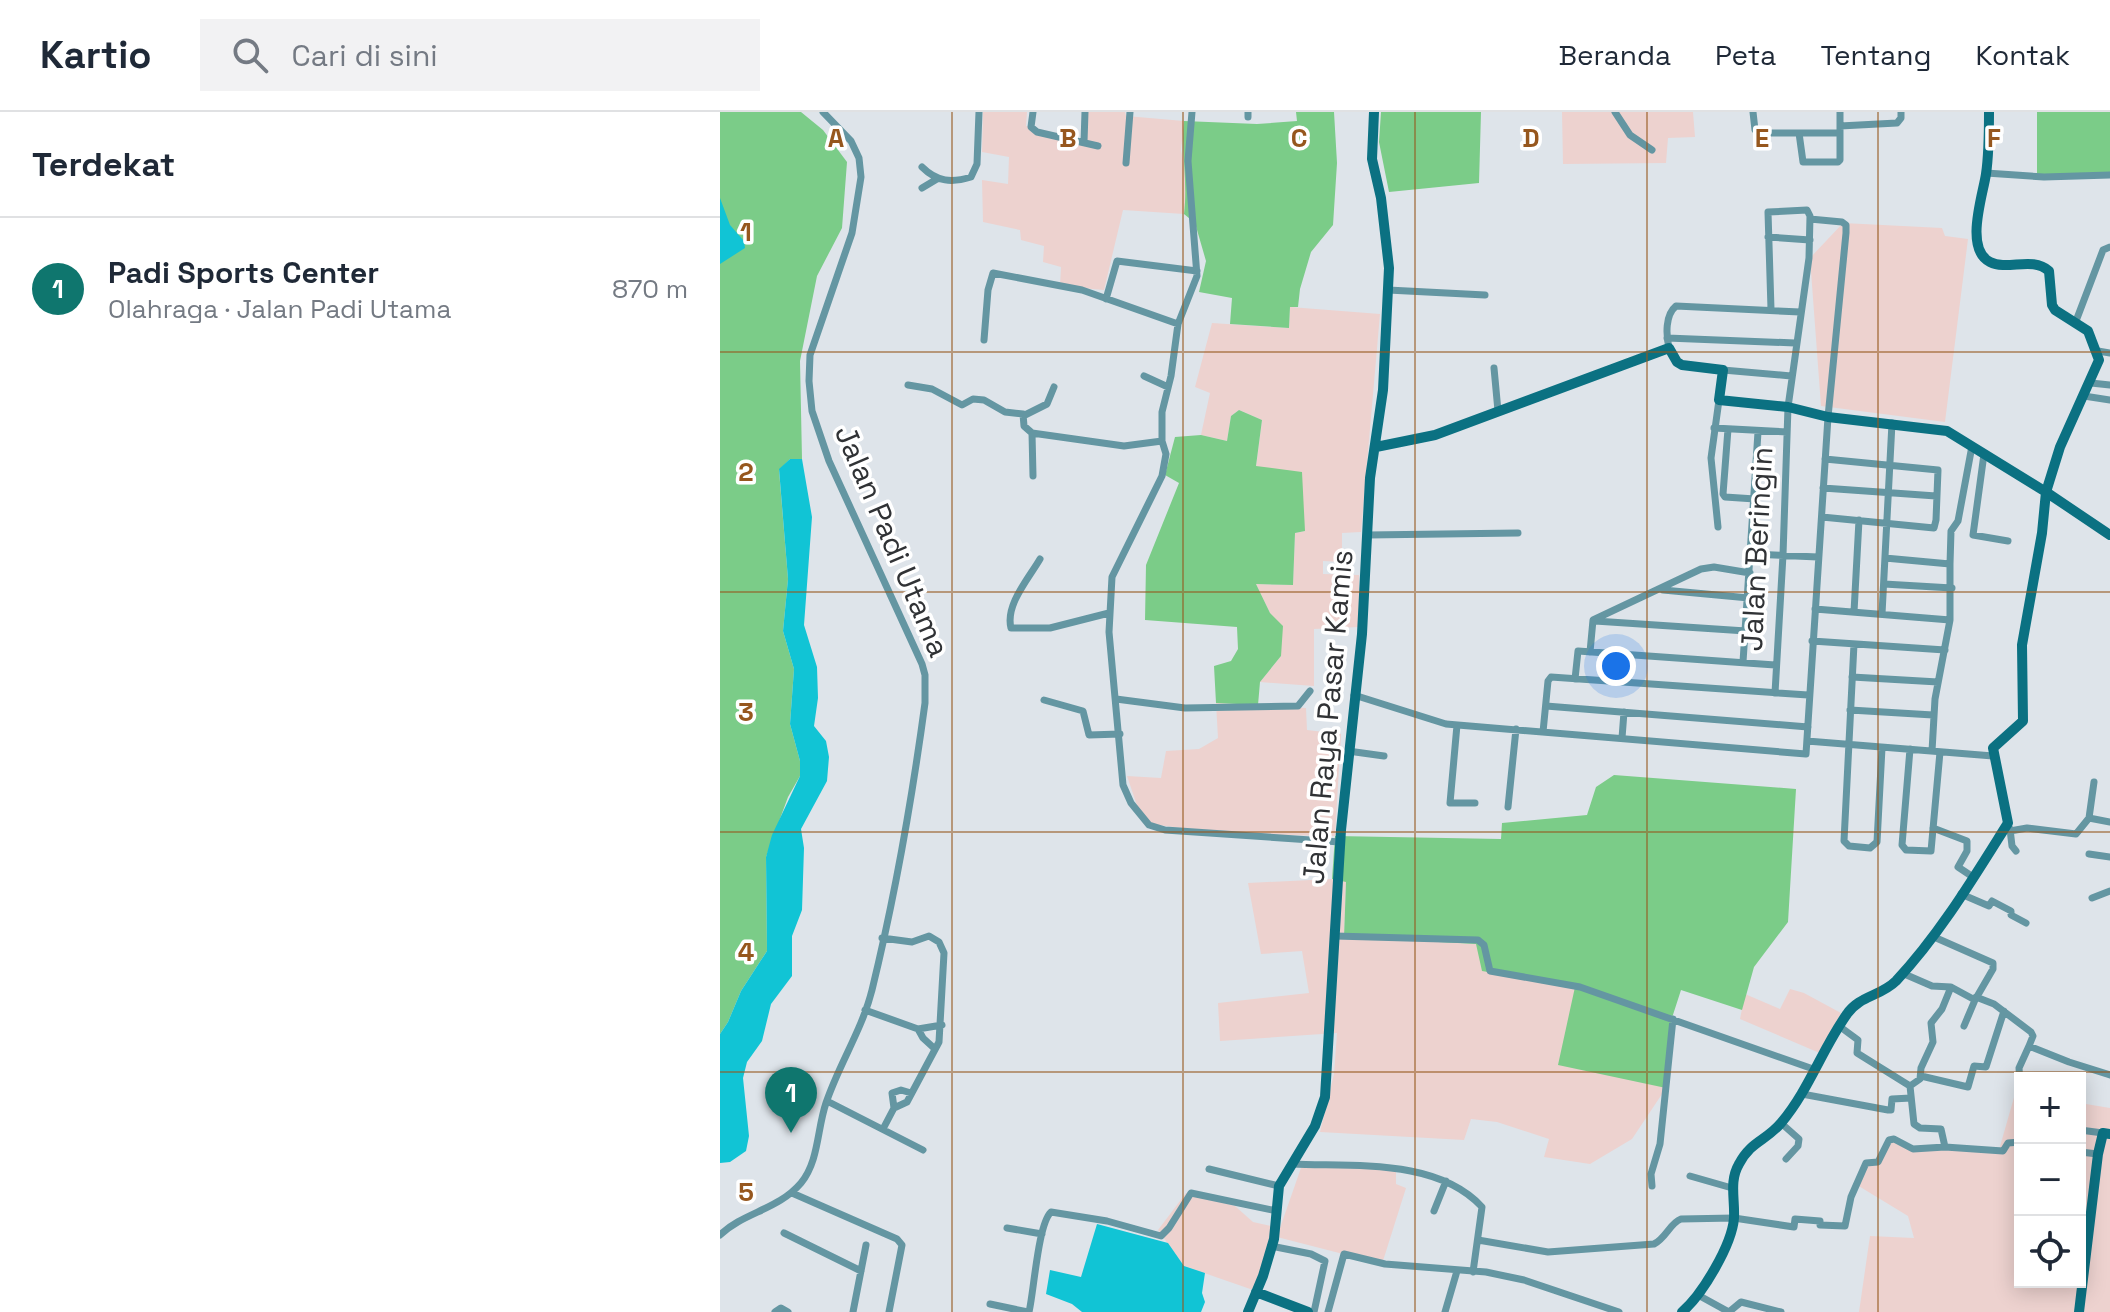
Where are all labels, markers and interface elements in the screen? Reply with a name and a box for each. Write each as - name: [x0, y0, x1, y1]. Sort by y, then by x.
- search box: [200, 19, 760, 91]
- text: Kartio: [40, 31, 152, 79]
- icon: search: [228, 33, 272, 77]
- text: Cari di sini: [292, 36, 438, 75]
- text: Beranda: [1559, 37, 1671, 73]
- text: Peta: [1715, 37, 1776, 73]
- text: Tentang: [1820, 37, 1931, 73]
- text: Kontak: [1975, 37, 2070, 73]
- text: A: [828, 121, 845, 155]
- text: B: [1059, 121, 1077, 155]
- text: C: [1291, 121, 1307, 155]
- text: D: [1522, 121, 1540, 155]
- text: E: [1755, 121, 1769, 155]
- text: F: [1987, 121, 2001, 155]
- text: Terdekat: [32, 143, 175, 186]
- text: 1: [740, 215, 752, 249]
- text: Padi Sports Center: [108, 253, 379, 292]
- text: 1: [52, 272, 64, 306]
- text: 870 m: [612, 272, 688, 306]
- text: Olahraga · Jalan Padi Utama: [108, 292, 451, 326]
- street label: Jalan Padi Utama: [826, 419, 959, 663]
- street label: Jalan Beringin: [1732, 446, 1781, 652]
- text: 2: [738, 455, 754, 489]
- street label: Jalan Raya Pasar Kamis: [1293, 548, 1362, 886]
- your location: [1596, 646, 1636, 686]
- text: 3: [738, 695, 754, 729]
- text: 4: [738, 935, 754, 969]
- pin: 1: [765, 1067, 817, 1133]
- map controls: [2014, 1072, 2086, 1288]
- button: +: [2014, 1072, 2086, 1144]
- button: −: [2014, 1144, 2086, 1216]
- text: 5: [738, 1175, 754, 1209]
- button: locate: [2014, 1216, 2086, 1288]

